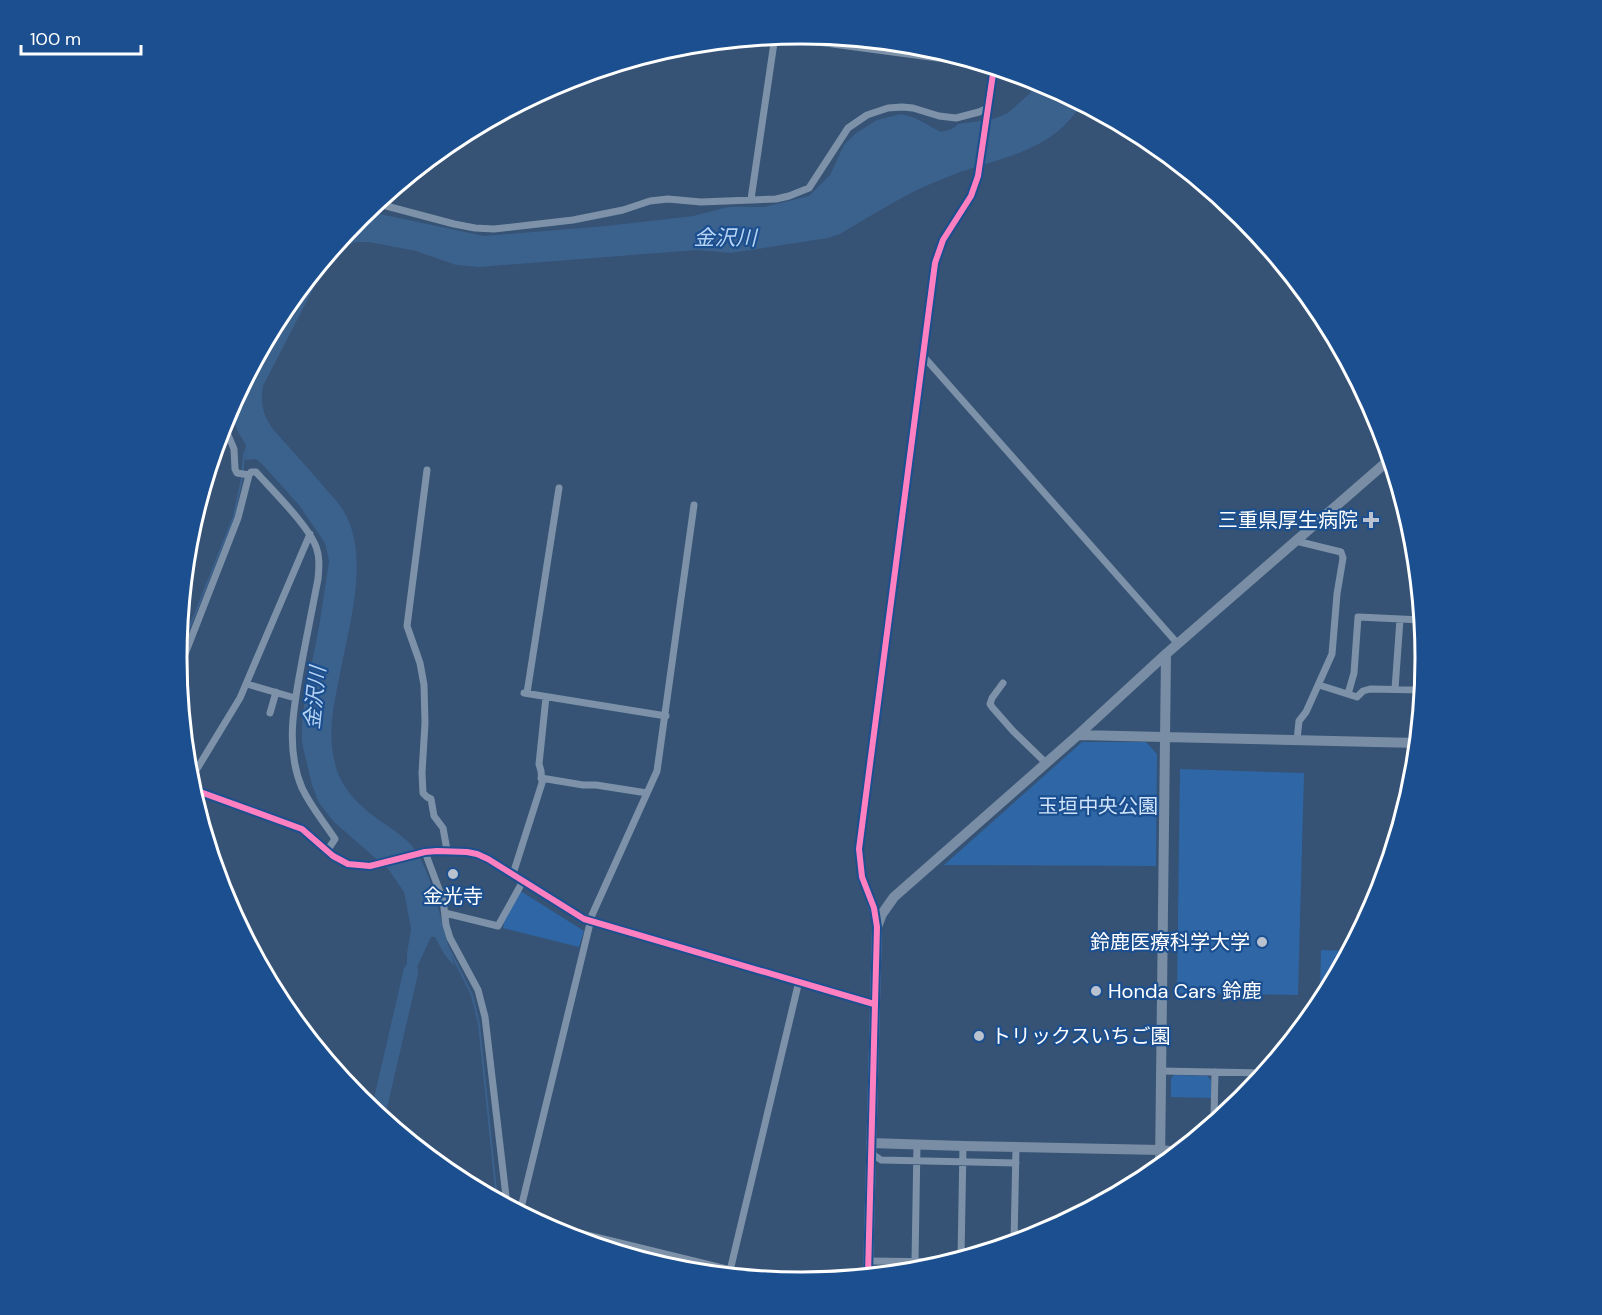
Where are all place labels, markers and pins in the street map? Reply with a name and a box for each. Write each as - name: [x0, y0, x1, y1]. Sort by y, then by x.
- place label: 三重県厚生病院: [1218, 507, 1358, 533]
- marker: 三重県厚生病院: [1362, 511, 1380, 529]
- marker: 金光寺: [446, 867, 460, 881]
- place label: 金光寺: [423, 883, 483, 909]
- place label: 鈴鹿医療科学大学: [1090, 929, 1250, 955]
- marker: 鈴鹿医療科学大学: [1255, 935, 1269, 949]
- place label: Honda Cars 鈴鹿: [1108, 978, 1262, 1004]
- marker: Honda Cars 鈴鹿: [1089, 984, 1103, 998]
- place label: トリックスいちご園: [991, 1023, 1170, 1049]
- marker: トリックスいちご園: [972, 1029, 986, 1043]

